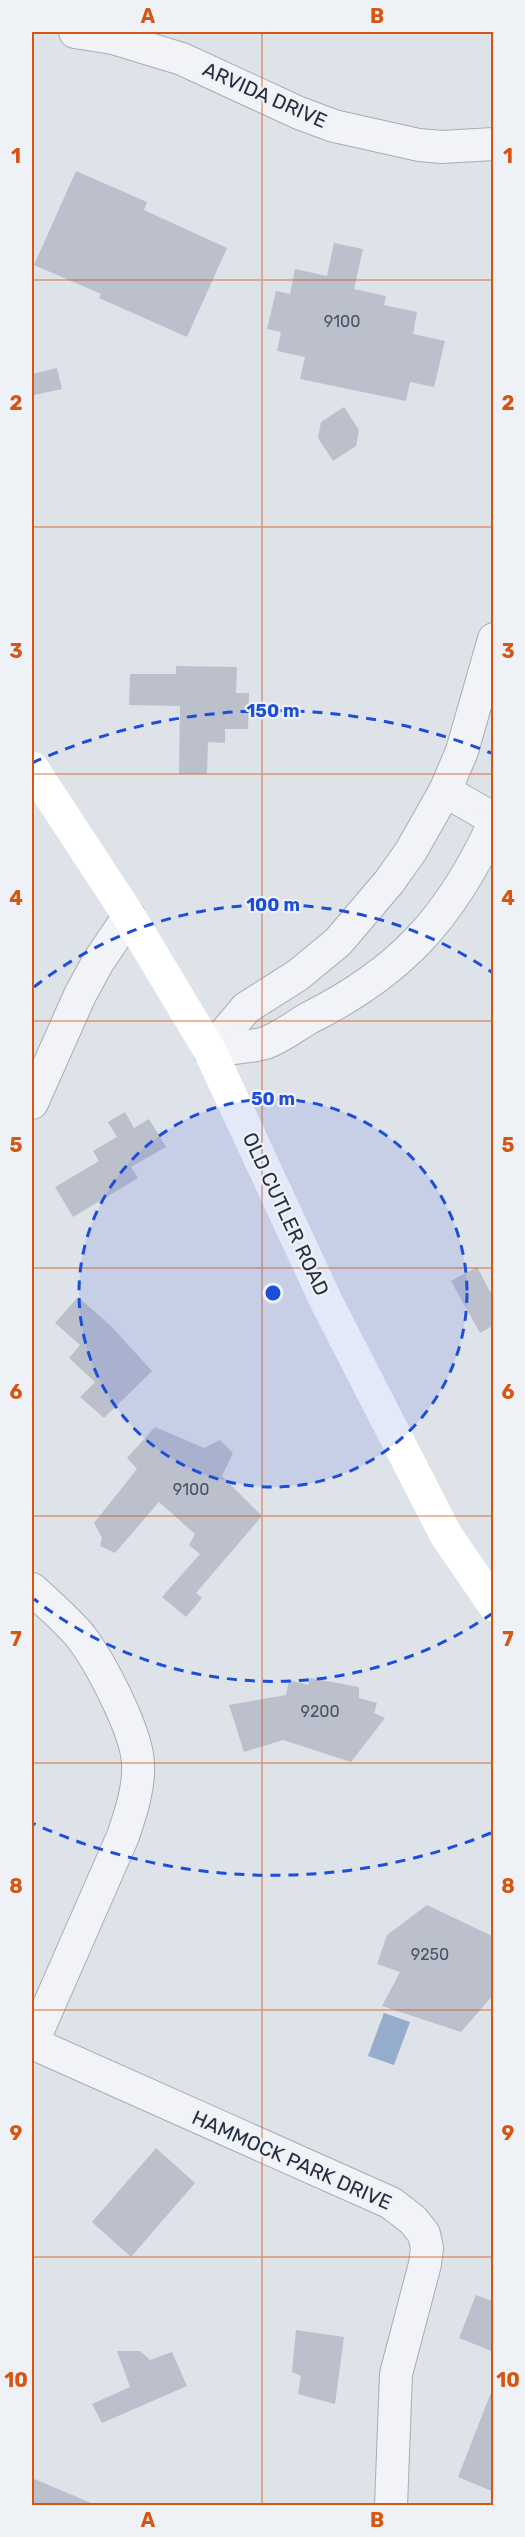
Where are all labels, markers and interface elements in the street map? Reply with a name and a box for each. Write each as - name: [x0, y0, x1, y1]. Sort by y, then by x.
- text: A: [141, 4, 156, 28]
- text: B: [370, 4, 384, 28]
- street label: ARVIDA DRIVE: [199, 57, 331, 133]
- text: 1: [11, 144, 21, 168]
- text: 1: [503, 144, 513, 168]
- house number: 9100: [324, 312, 360, 331]
- text: 2: [10, 391, 23, 415]
- text: 2: [502, 391, 515, 415]
- text: 3: [9, 639, 23, 663]
- text: 3: [501, 639, 515, 663]
- text: 150 m: [246, 700, 300, 722]
- text: 4: [9, 886, 23, 910]
- text: 4: [501, 886, 515, 910]
- text: 100 m: [246, 894, 300, 916]
- text: 50 m: [251, 1088, 295, 1110]
- street label: OLD CUTLER ROAD: [238, 1129, 334, 1299]
- text: 5: [10, 1133, 23, 1157]
- text: 5: [502, 1133, 515, 1157]
- centre of rings: [263, 1283, 283, 1303]
- text: 6: [9, 1380, 23, 1404]
- text: 6: [501, 1380, 515, 1404]
- house number: 9100: [173, 1480, 209, 1499]
- text: 7: [10, 1627, 22, 1651]
- text: 7: [502, 1627, 514, 1651]
- house number: 9200: [300, 1702, 340, 1721]
- text: 8: [9, 1874, 23, 1898]
- text: 8: [501, 1874, 515, 1898]
- house number: 9250: [411, 1945, 449, 1964]
- street label: HAMMOCK PARK DRIVE: [189, 2105, 395, 2215]
- text: 9: [10, 2121, 23, 2145]
- text: 9: [502, 2121, 515, 2145]
- text: 10: [4, 2368, 28, 2392]
- text: 10: [496, 2368, 520, 2392]
- text: A: [141, 2508, 156, 2532]
- text: B: [370, 2508, 384, 2532]

